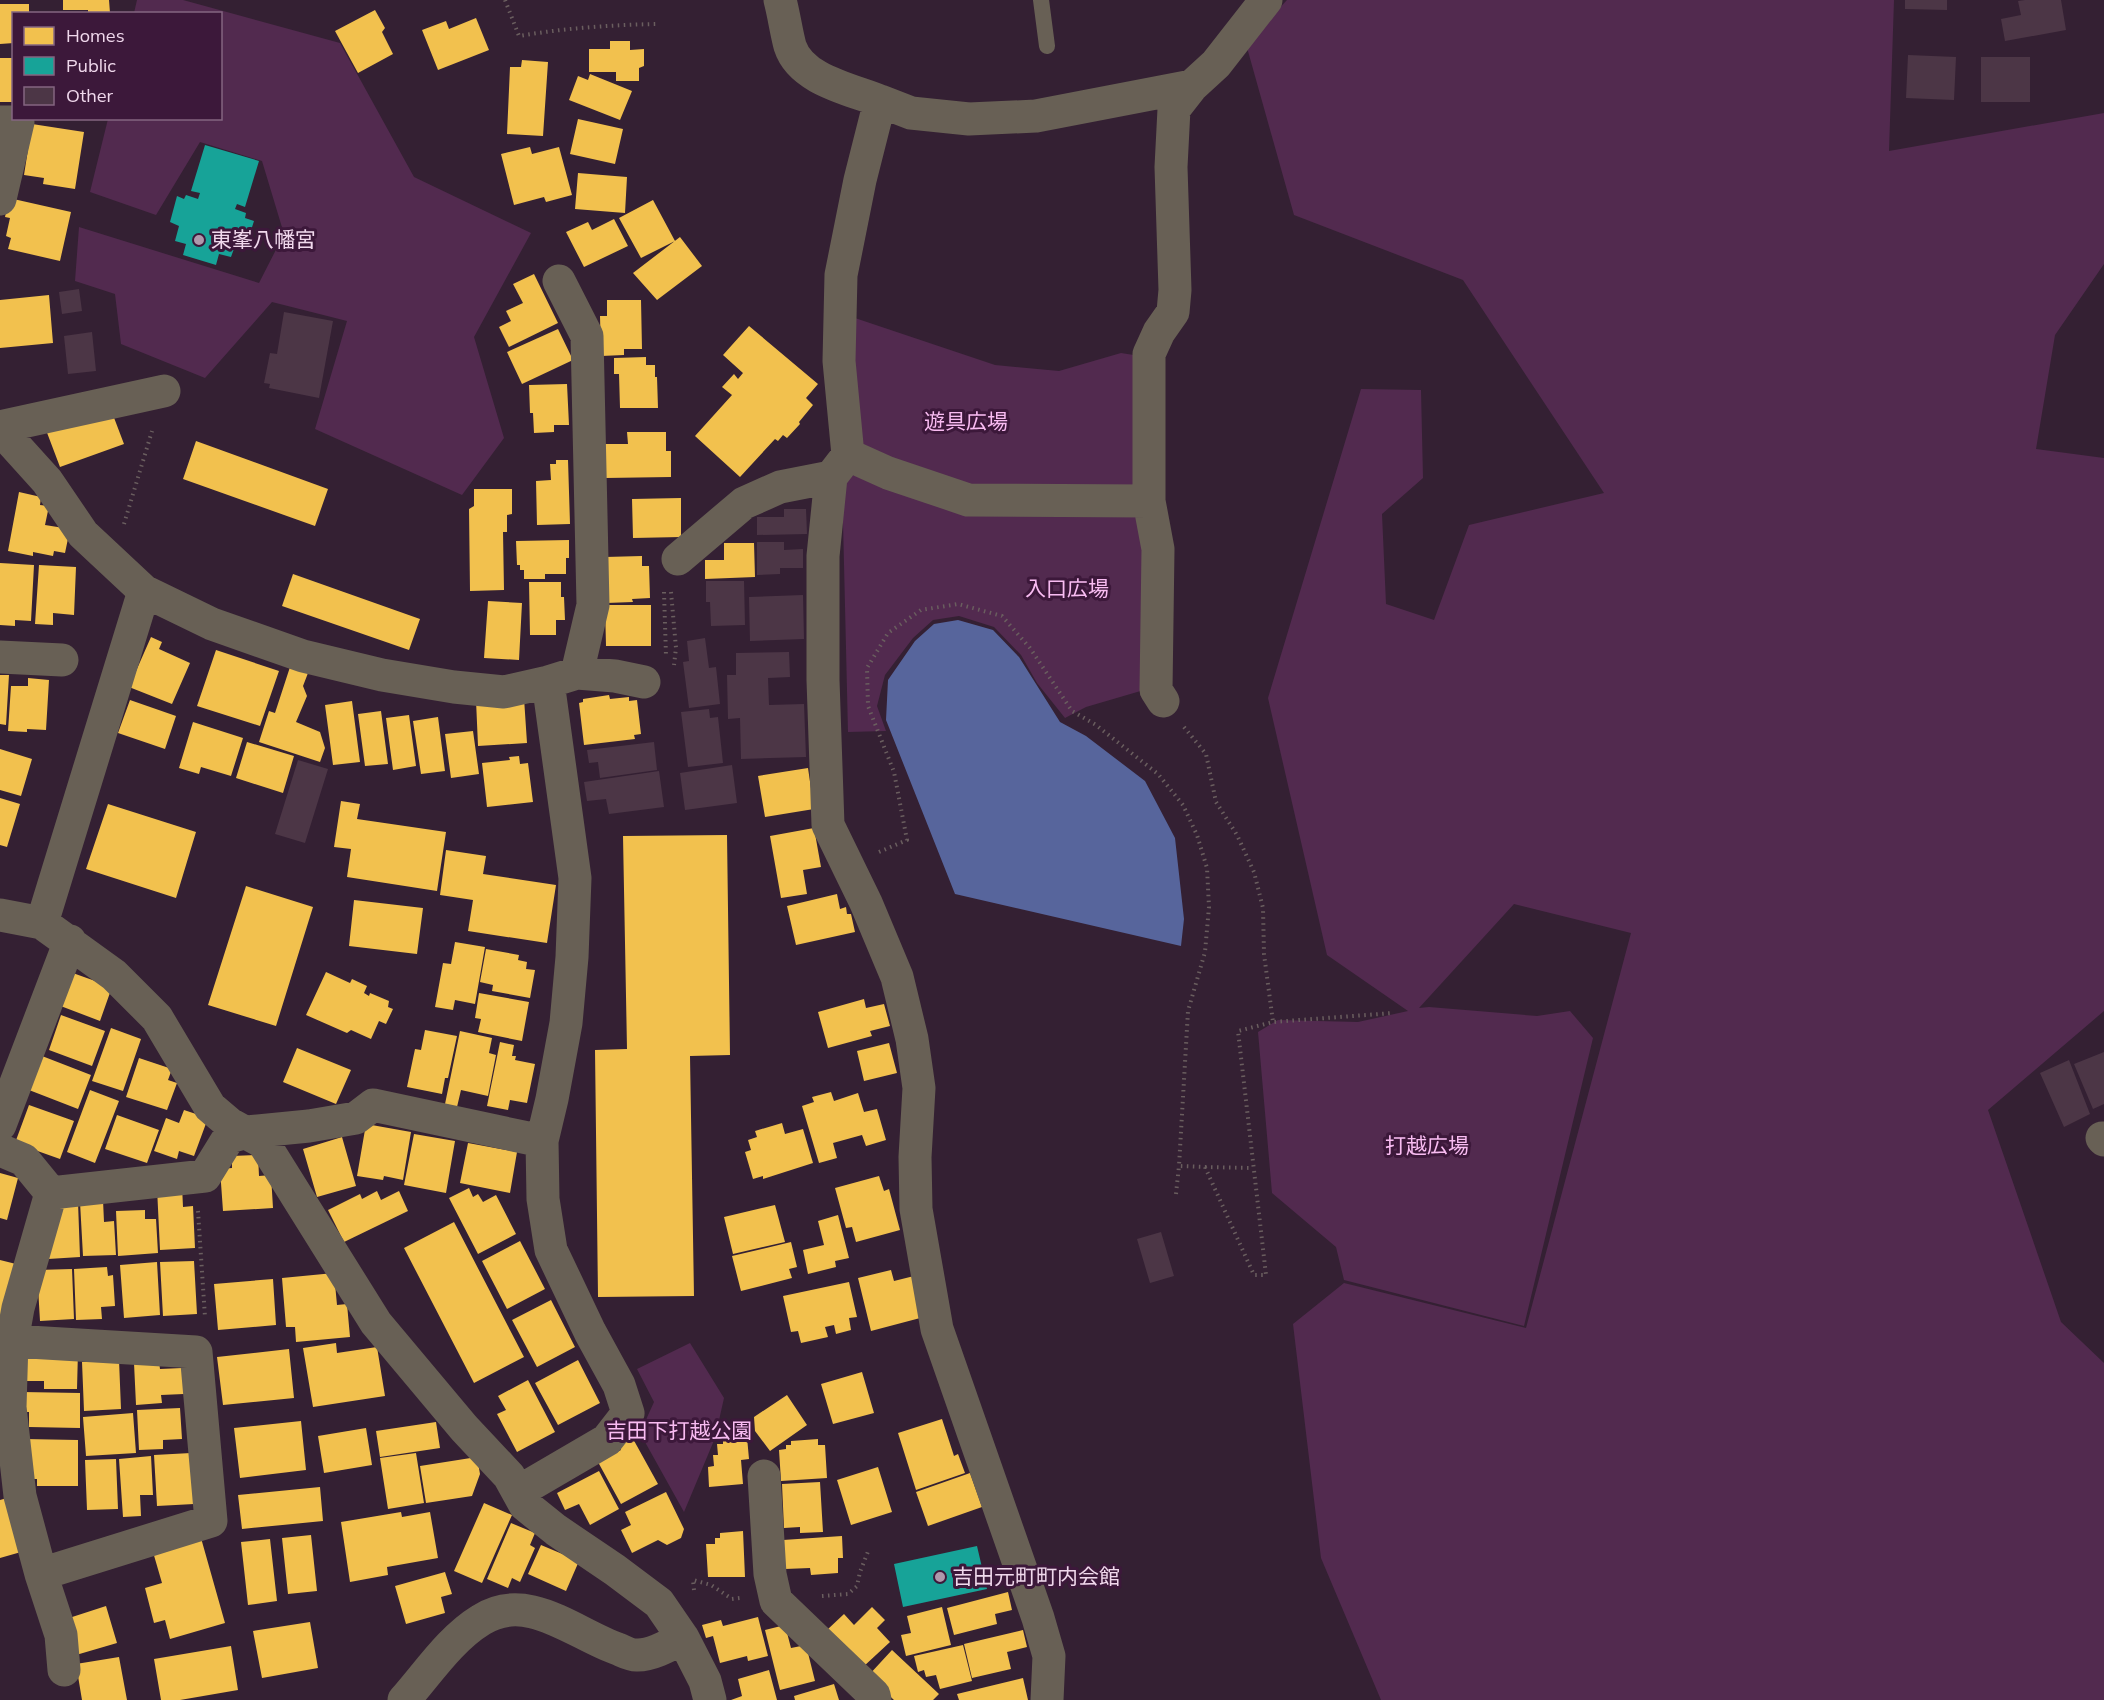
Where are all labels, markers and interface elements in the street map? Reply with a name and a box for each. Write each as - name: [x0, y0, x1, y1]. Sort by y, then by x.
- legend: [12, 12, 222, 120]
- text: Homes: [66, 24, 125, 47]
- text: Public: [66, 54, 116, 77]
- text: Other: [66, 84, 114, 107]
- place label: 東峯八幡宮: [211, 226, 316, 252]
- marker: 東峯八幡宮: [192, 233, 206, 247]
- park label: 遊具広場: [924, 408, 1008, 434]
- park label: 入口広場: [1025, 575, 1109, 601]
- park label: 打越広場: [1385, 1132, 1469, 1158]
- park label: 吉田下打越公園: [606, 1417, 753, 1443]
- place label: 吉田元町町内会館: [952, 1563, 1120, 1589]
- marker: 吉田元町町内会館: [933, 1570, 947, 1584]

